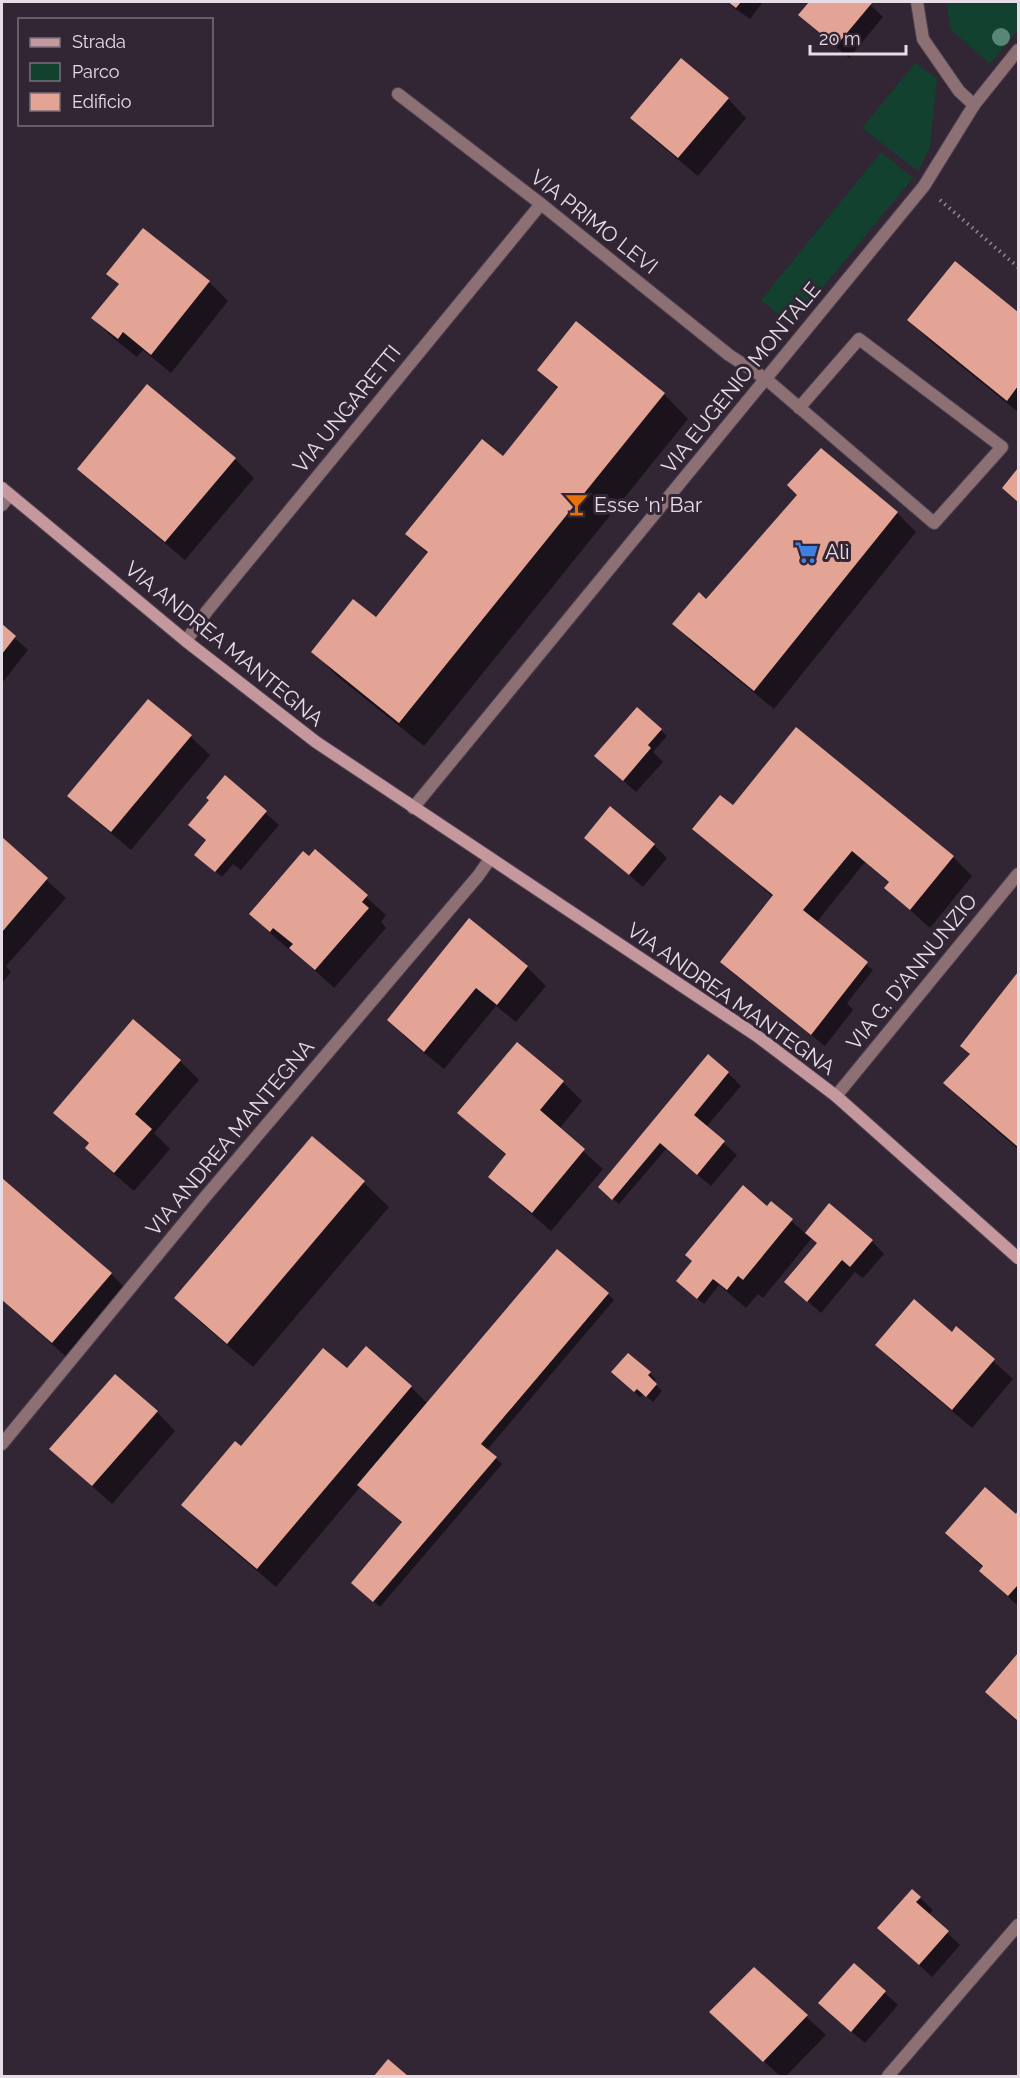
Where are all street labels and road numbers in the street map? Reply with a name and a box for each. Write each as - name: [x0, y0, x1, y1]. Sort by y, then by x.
- street label: VIA PRIMO LEVI: [526, 164, 663, 279]
- street label: VIA EUGENIO MONTALE: [656, 277, 825, 478]
- street label: VIA UNGARETTI: [287, 340, 406, 478]
- street label: VIA ANDREA MANTEGNA: [120, 556, 329, 731]
- street label: VIA G. D'ANNUNZIO: [841, 889, 982, 1055]
- street label: VIA ANDREA MANTEGNA: [622, 917, 840, 1080]
- street label: VIA ANDREA MANTEGNA: [140, 1035, 319, 1241]

